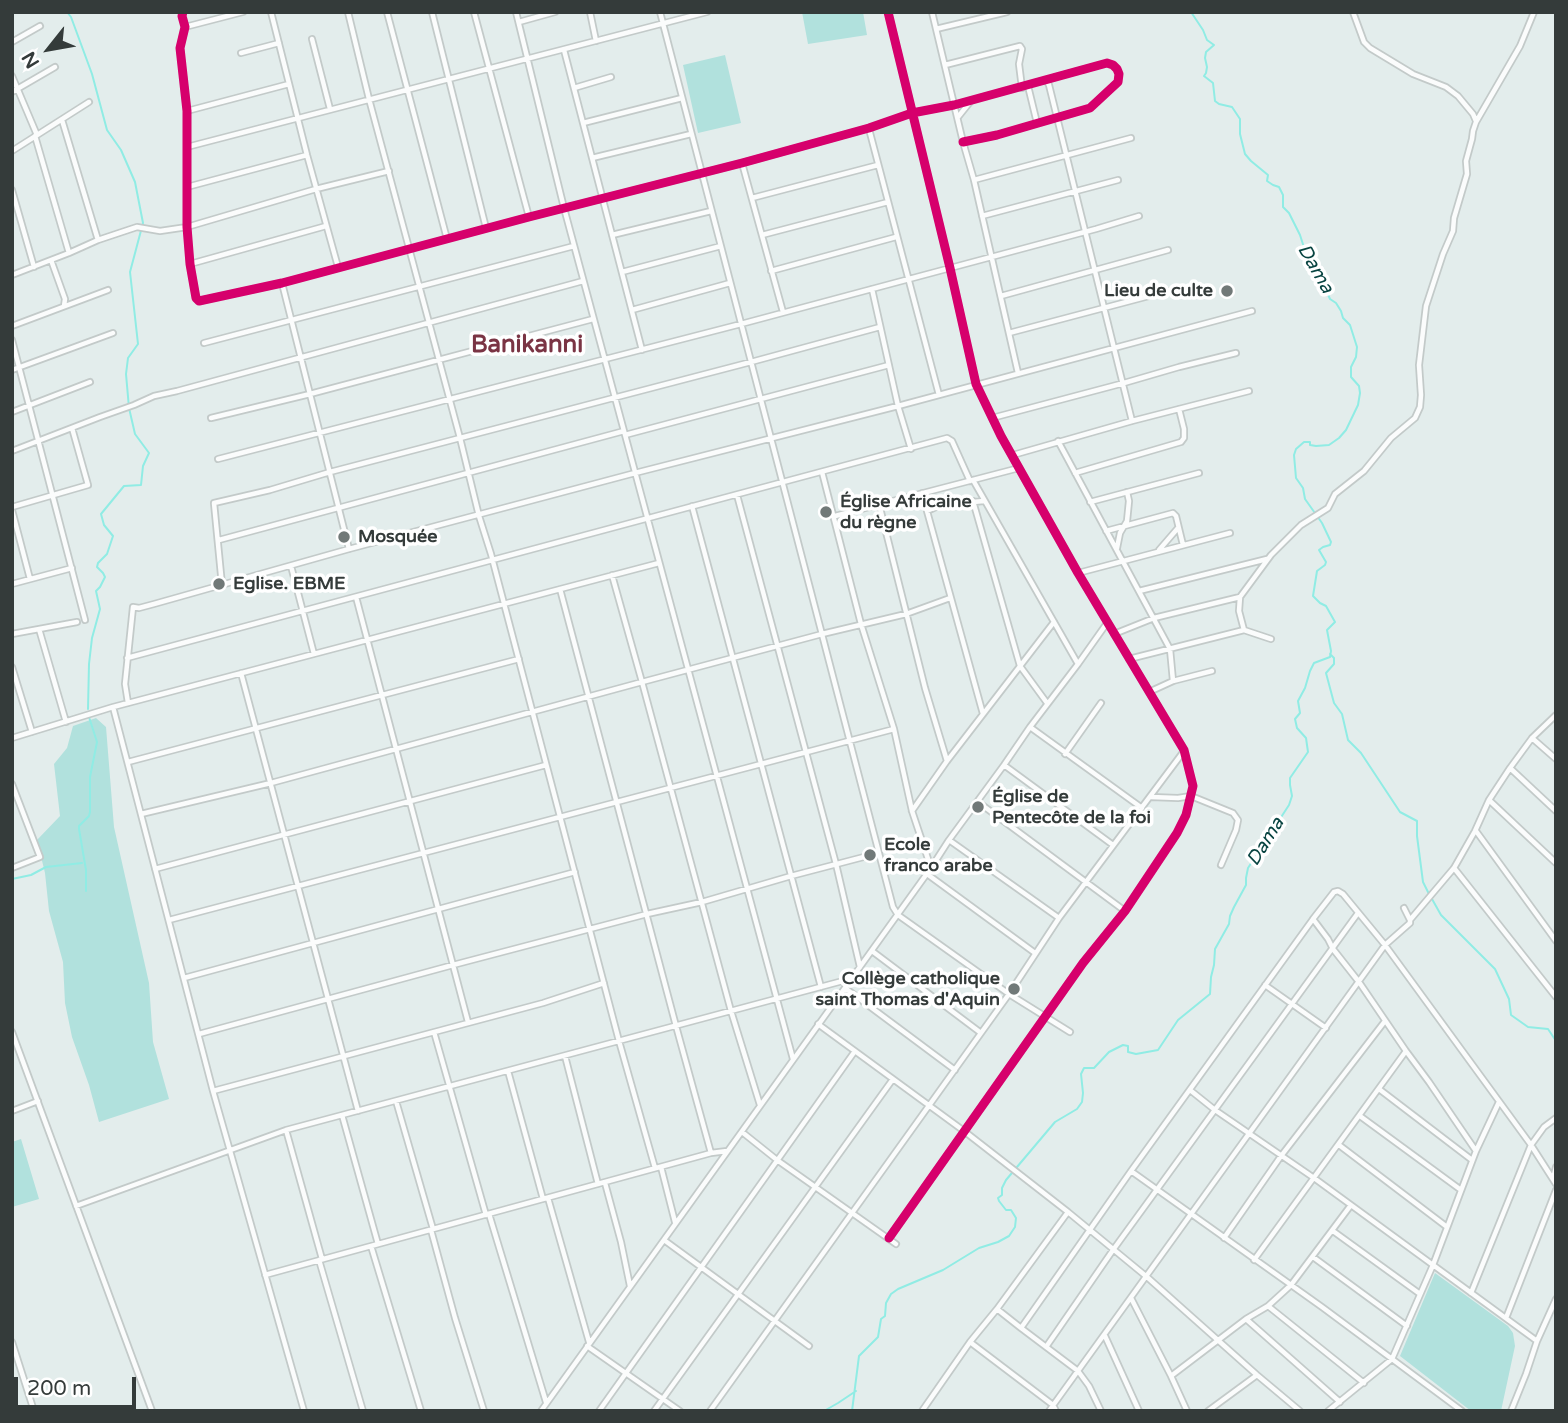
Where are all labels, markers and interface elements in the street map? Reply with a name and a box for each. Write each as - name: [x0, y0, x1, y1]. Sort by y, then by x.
- north arrow: [14, 14, 84, 84]
- text: N: [18, 48, 44, 72]
- water label: Dama: [1292, 240, 1338, 298]
- place label: Lieu de culte: [1104, 280, 1213, 302]
- marker: Lieu de culte: [1219, 283, 1235, 299]
- district label: Banikanni: [471, 332, 583, 360]
- place label: Église Africaine du règne: [840, 491, 972, 534]
- marker: Église Africaine du règne: [818, 504, 834, 520]
- place label: Mosquée: [358, 526, 437, 548]
- marker: Mosquée: [336, 529, 352, 545]
- place label: Eglise. EBME: [233, 573, 346, 595]
- marker: Eglise. EBME: [211, 576, 227, 592]
- place label: Église de Pentecôte de la foi: [992, 786, 1151, 828]
- marker: Église de Pentecôte de la foi: [970, 799, 986, 815]
- water label: Dama: [1242, 814, 1290, 870]
- place label: Ecole franco arabe: [884, 834, 993, 876]
- marker: Ecole franco arabe: [862, 847, 878, 863]
- place label: Collège catholique saint Thomas d'Aquin: [815, 968, 1000, 1010]
- marker: Collège catholique saint Thomas d'Aquin: [1006, 981, 1022, 997]
- scale bar: [18, 1364, 140, 1408]
- text: 200 m: [27, 1376, 91, 1401]

